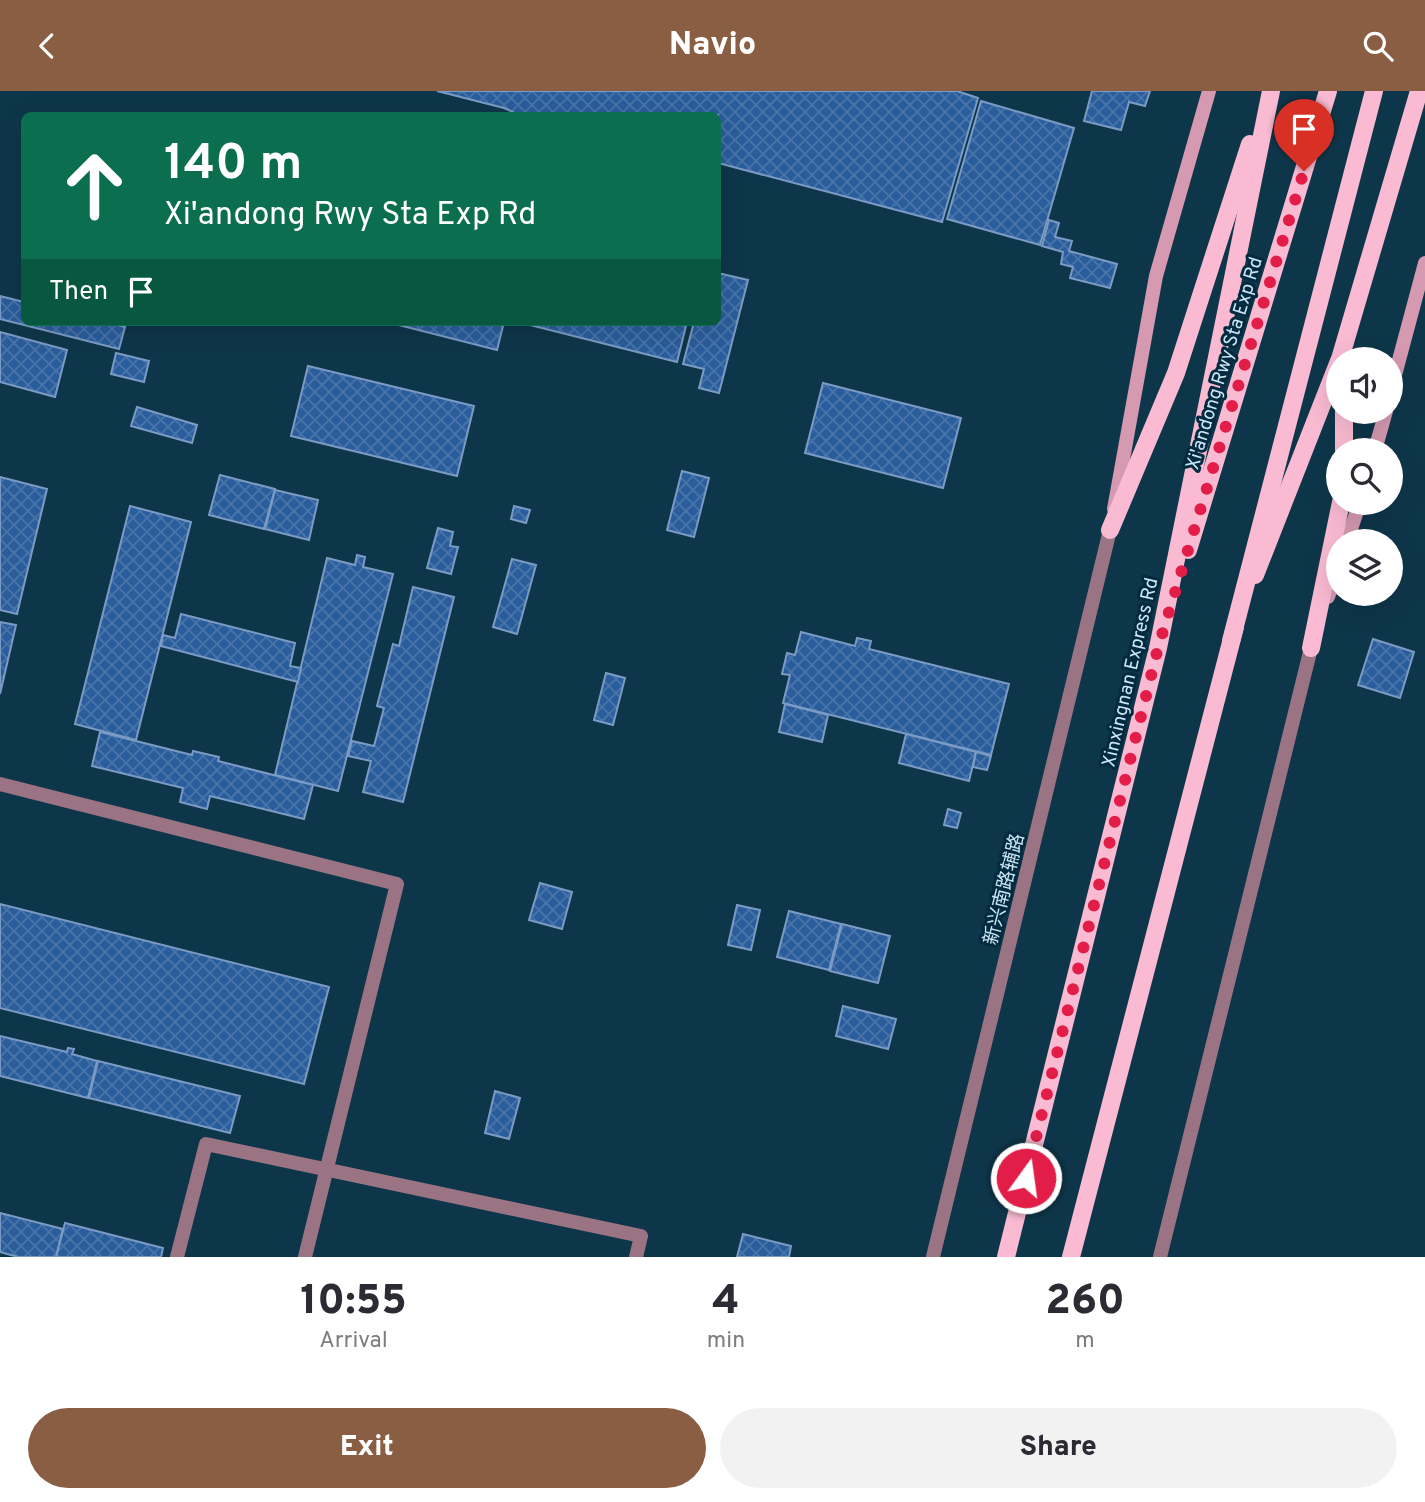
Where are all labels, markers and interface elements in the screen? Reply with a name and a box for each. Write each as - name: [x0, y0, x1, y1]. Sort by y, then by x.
- text: Navio: [669, 26, 756, 66]
- icon: back: [28, 27, 66, 65]
- icon: search: [1359, 27, 1397, 65]
- pin: [1274, 99, 1334, 171]
- icon: arrive: [1285, 110, 1323, 148]
- text: 140 m: [164, 135, 303, 197]
- icon: ahead: [49, 140, 140, 231]
- text: Xi'andong Rwy Sta Exp Rd: [164, 196, 536, 236]
- street label: Xi'andong Rwy Sta Exp Rd: [1181, 254, 1269, 473]
- icon: arrive: [122, 273, 160, 311]
- text: Then: [49, 276, 108, 309]
- map controls: [1326, 347, 1403, 606]
- button: sound: [1326, 347, 1403, 424]
- button: search: [1326, 438, 1403, 515]
- button: layers: [1326, 529, 1403, 606]
- street label: Xinxingnan Express Rd: [1097, 575, 1164, 769]
- street label: 新兴南路辅路: [980, 831, 1030, 948]
- position arrow: [989, 1141, 1063, 1215]
- text: 10:55: [300, 1276, 407, 1329]
- text: 4: [712, 1276, 740, 1329]
- text: 260: [1045, 1276, 1125, 1329]
- text: Arrival: [319, 1327, 388, 1356]
- text: min: [707, 1327, 745, 1356]
- text: m: [1075, 1327, 1095, 1356]
- button: Exit: [28, 1408, 706, 1488]
- button: Share: [720, 1408, 1397, 1488]

